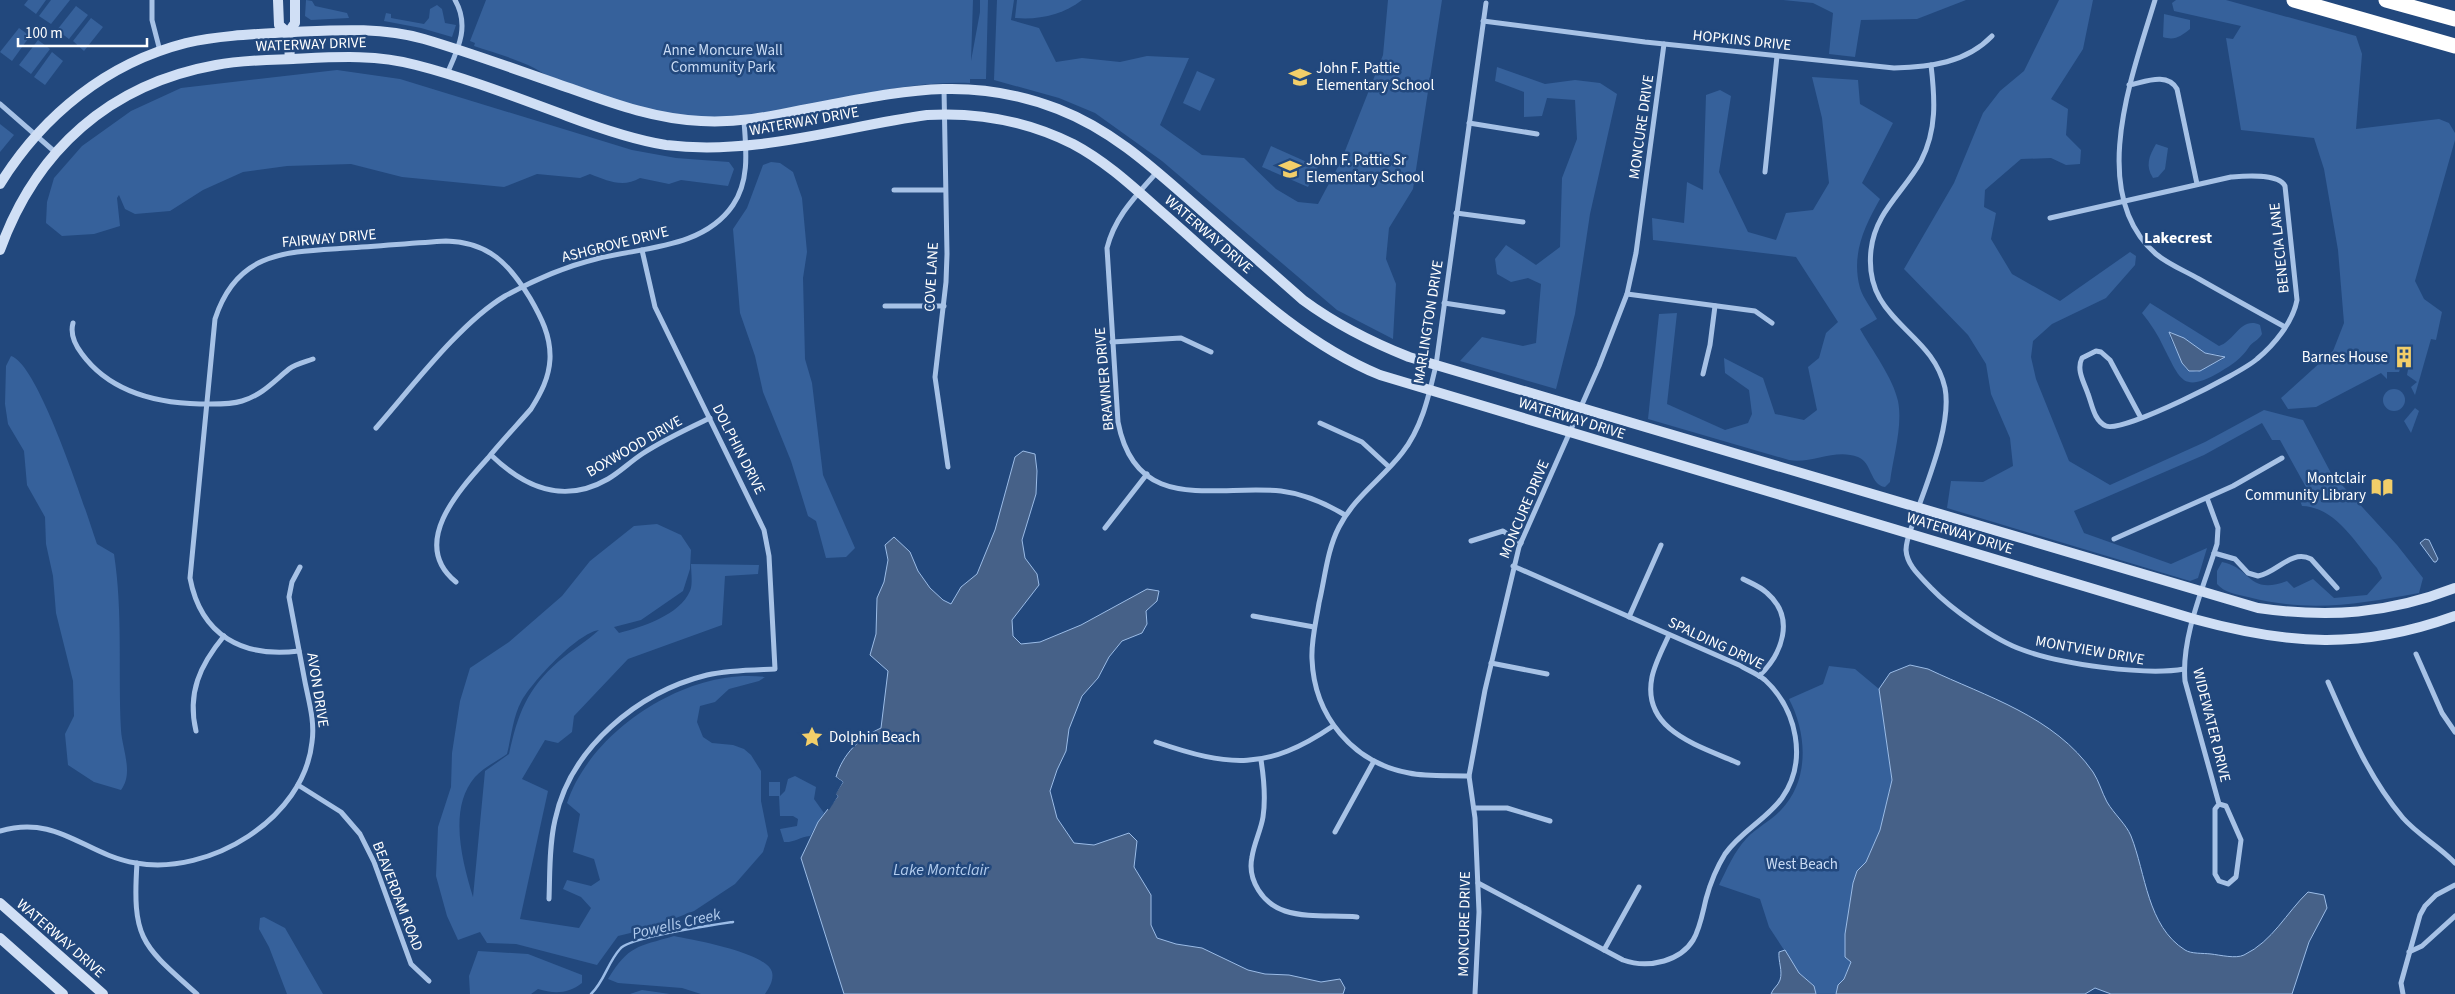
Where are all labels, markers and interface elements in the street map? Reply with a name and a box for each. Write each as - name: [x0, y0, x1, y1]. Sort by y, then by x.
- scale bar: [18, 15, 146, 47]
- text: 100 m: [25, 23, 63, 44]
- street label: HOPKINS DRIVE: [1692, 25, 1792, 56]
- street label: WATERWAY DRIVE: [255, 32, 367, 57]
- park label: Anne Moncure Wall Community Park: [663, 40, 783, 78]
- place label: John F. Pattie Elementary School: [1316, 58, 1434, 96]
- school or university icon: John F. Pattie Elementary School: [1287, 64, 1313, 90]
- street label: MONCURE DRIVE: [1624, 73, 1659, 181]
- street label: WATERWAY DRIVE: [748, 102, 861, 141]
- place label: John F. Pattie Sr Elementary School: [1306, 150, 1424, 188]
- school or university icon: John F. Pattie Sr Elementary School: [1277, 156, 1303, 182]
- street label: WATERWAY DRIVE: [1160, 190, 1257, 279]
- street label: BENECIA LANE: [2264, 201, 2295, 294]
- street label: ASHGROVE DRIVE: [559, 221, 671, 268]
- street label: FAIRWAY DRIVE: [281, 224, 377, 253]
- district label: Lakecrest: [2144, 227, 2212, 249]
- street label: COVE LANE: [919, 242, 944, 312]
- street label: MARLINGTON DRIVE: [1408, 259, 1449, 386]
- street label: BRAWNER DRIVE: [1090, 326, 1119, 432]
- building icon: Barnes House: [2391, 344, 2417, 370]
- place label: Barnes House: [2302, 347, 2388, 368]
- street label: WATERWAY DRIVE: [1516, 392, 1628, 445]
- street label: DOLPHIN DRIVE: [707, 400, 770, 498]
- street label: BOXWOOD DRIVE: [582, 410, 686, 482]
- street label: MONCURE DRIVE: [1494, 457, 1555, 562]
- place label: Montclair Community Library: [2245, 468, 2367, 506]
- library icon: Montclair Community Library: [2369, 474, 2395, 500]
- street label: WATERWAY DRIVE: [1904, 507, 2016, 560]
- street label: SPALDING DRIVE: [1664, 612, 1767, 675]
- street label: MONTVIEW DRIVE: [2034, 631, 2146, 670]
- street label: AVON DRIVE: [301, 651, 334, 729]
- street label: WIDEWATER DRIVE: [2187, 666, 2236, 784]
- place icon: Dolphin Beach: [799, 724, 825, 750]
- place label: Dolphin Beach: [829, 727, 920, 748]
- street label: BEAVERDAM ROAD: [367, 838, 428, 954]
- park label: West Beach: [1766, 854, 1838, 875]
- water label: Lake Montclair: [893, 859, 990, 881]
- street label: MONCURE DRIVE: [1453, 871, 1476, 977]
- street label: WATERWAY DRIVE: [12, 894, 109, 983]
- water label: Powells Creek: [630, 903, 723, 945]

